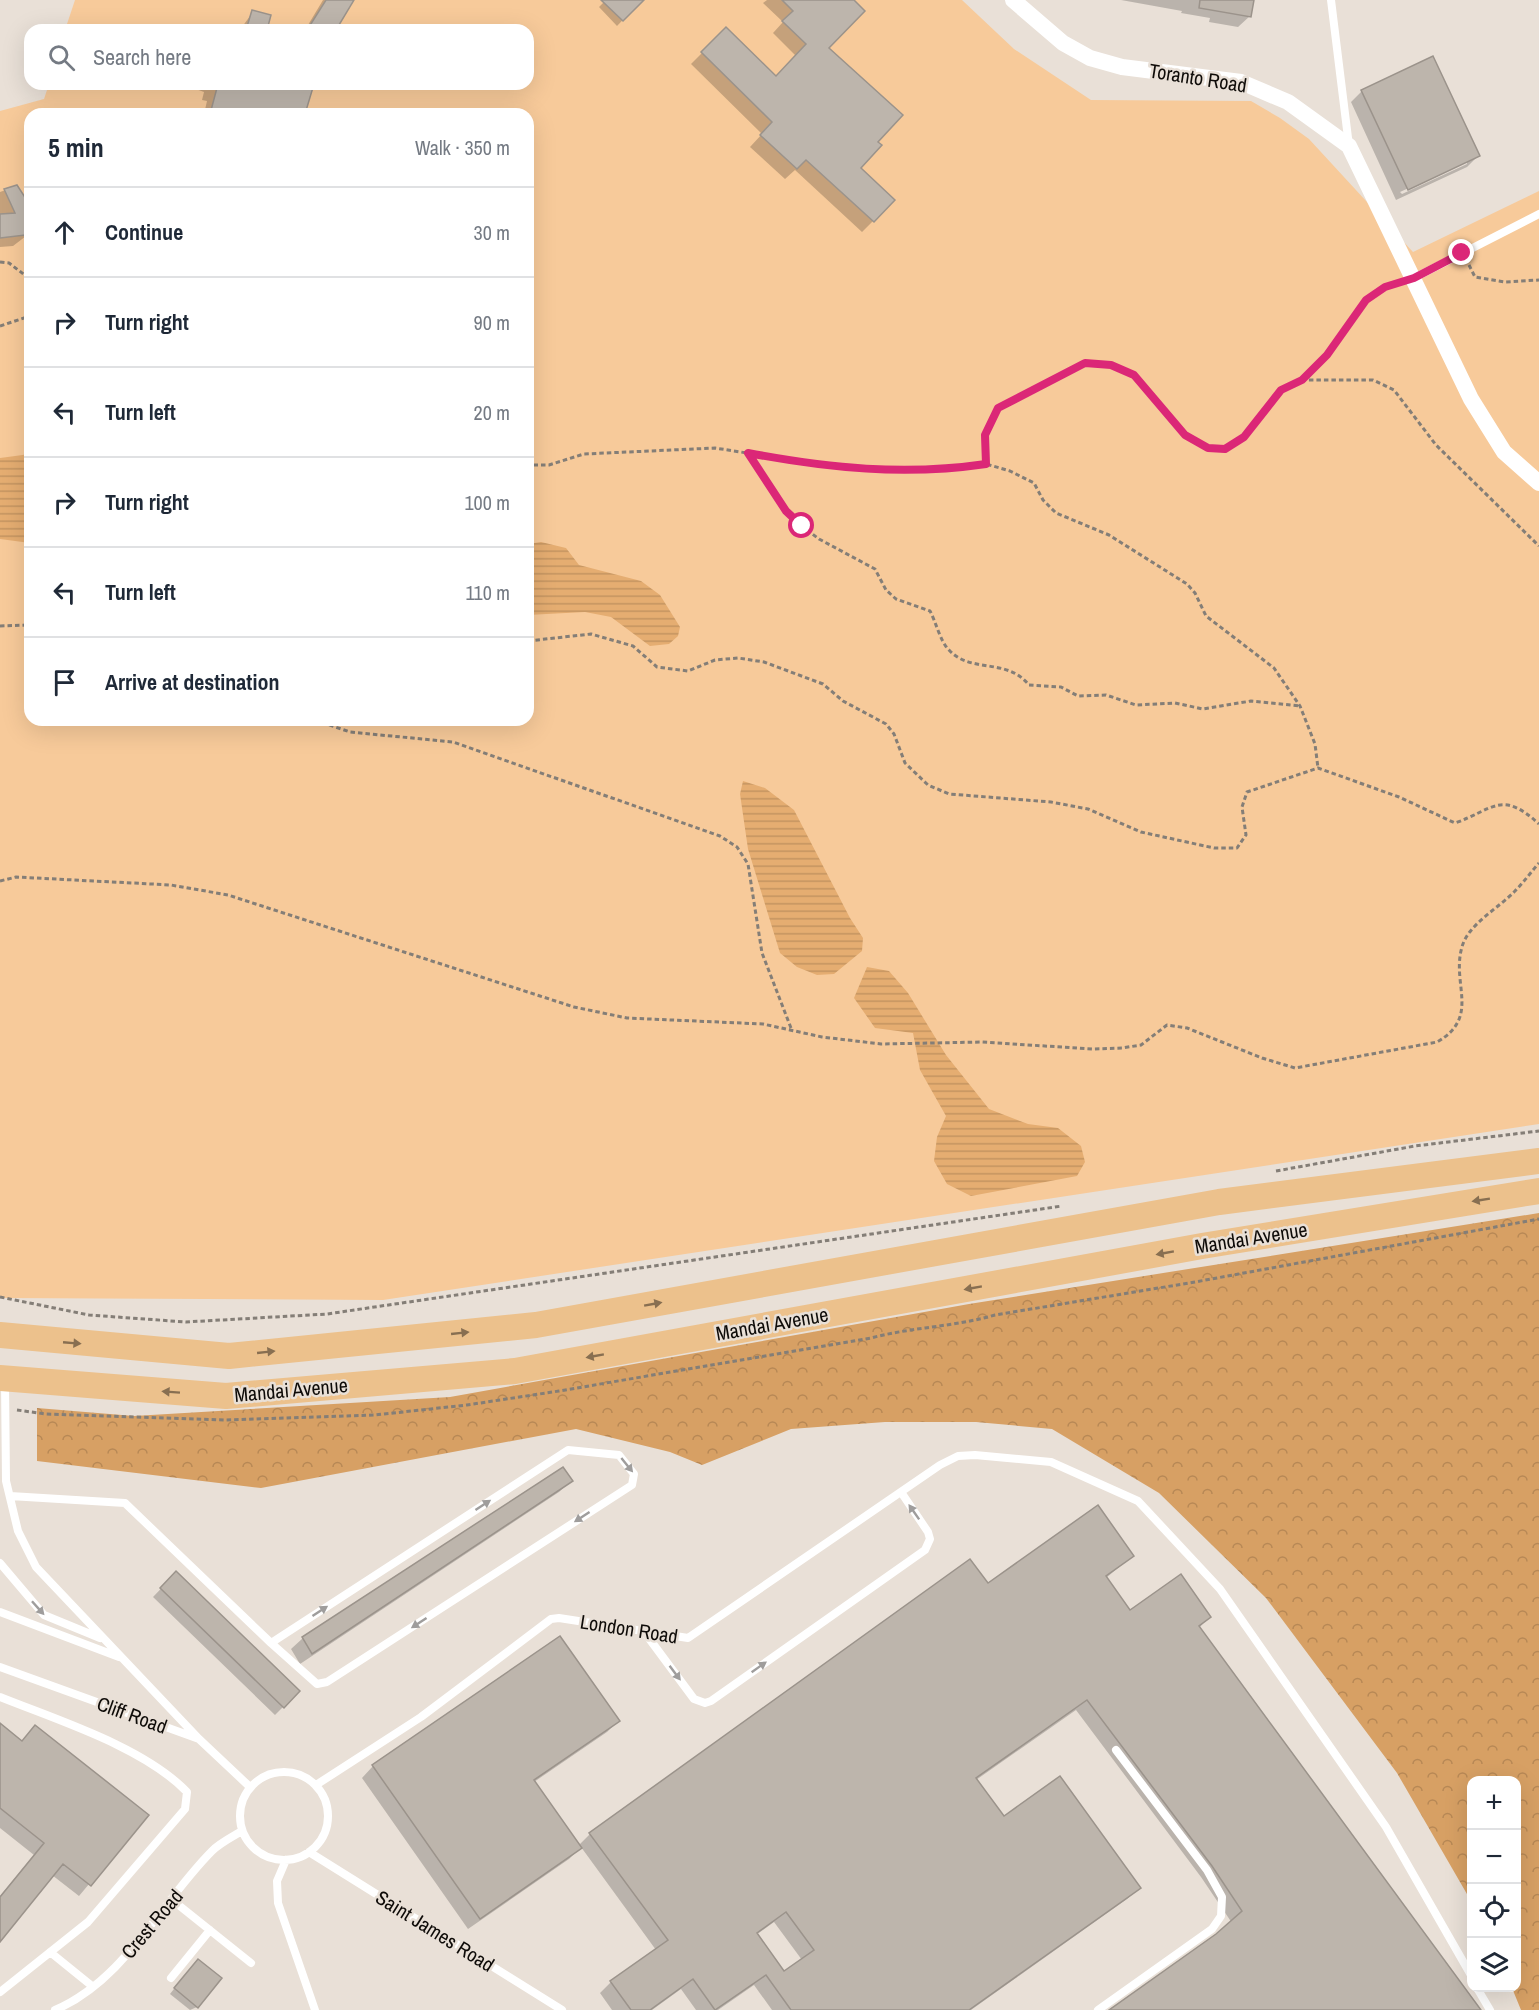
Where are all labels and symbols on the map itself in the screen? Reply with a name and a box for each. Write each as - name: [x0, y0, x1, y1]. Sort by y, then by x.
- street label: Toranto Road: [1147, 56, 1249, 99]
- route end: [1448, 239, 1474, 265]
- route start: [788, 512, 814, 538]
- one-way arrow: [1472, 1196, 1491, 1205]
- street label: Mandai Avenue: [1193, 1215, 1309, 1260]
- one-way arrow: [1155, 1249, 1174, 1258]
- one-way arrow: [963, 1284, 982, 1293]
- one-way arrow: [644, 1299, 663, 1308]
- street label: Mandai Avenue: [714, 1300, 830, 1347]
- one-way arrow: [451, 1328, 470, 1338]
- one-way arrow: [63, 1338, 82, 1348]
- one-way arrow: [257, 1347, 276, 1357]
- one-way arrow: [585, 1352, 604, 1361]
- street label: Mandai Avenue: [233, 1371, 349, 1408]
- one-way arrow: [161, 1387, 180, 1397]
- one-way arrow: [621, 1458, 633, 1473]
- one-way arrow: [475, 1499, 491, 1511]
- one-way arrow: [909, 1504, 920, 1520]
- one-way arrow: [575, 1511, 591, 1523]
- one-way arrow: [31, 1600, 45, 1615]
- one-way arrow: [312, 1606, 328, 1617]
- street label: London Road: [578, 1607, 680, 1650]
- one-way arrow: [410, 1617, 427, 1628]
- one-way arrow: [751, 1661, 767, 1673]
- one-way arrow: [669, 1666, 681, 1681]
- street label: Cliff Road: [93, 1689, 171, 1740]
- street label: Crest Road: [115, 1883, 189, 1964]
- street label: Saint James Road: [371, 1883, 500, 1978]

